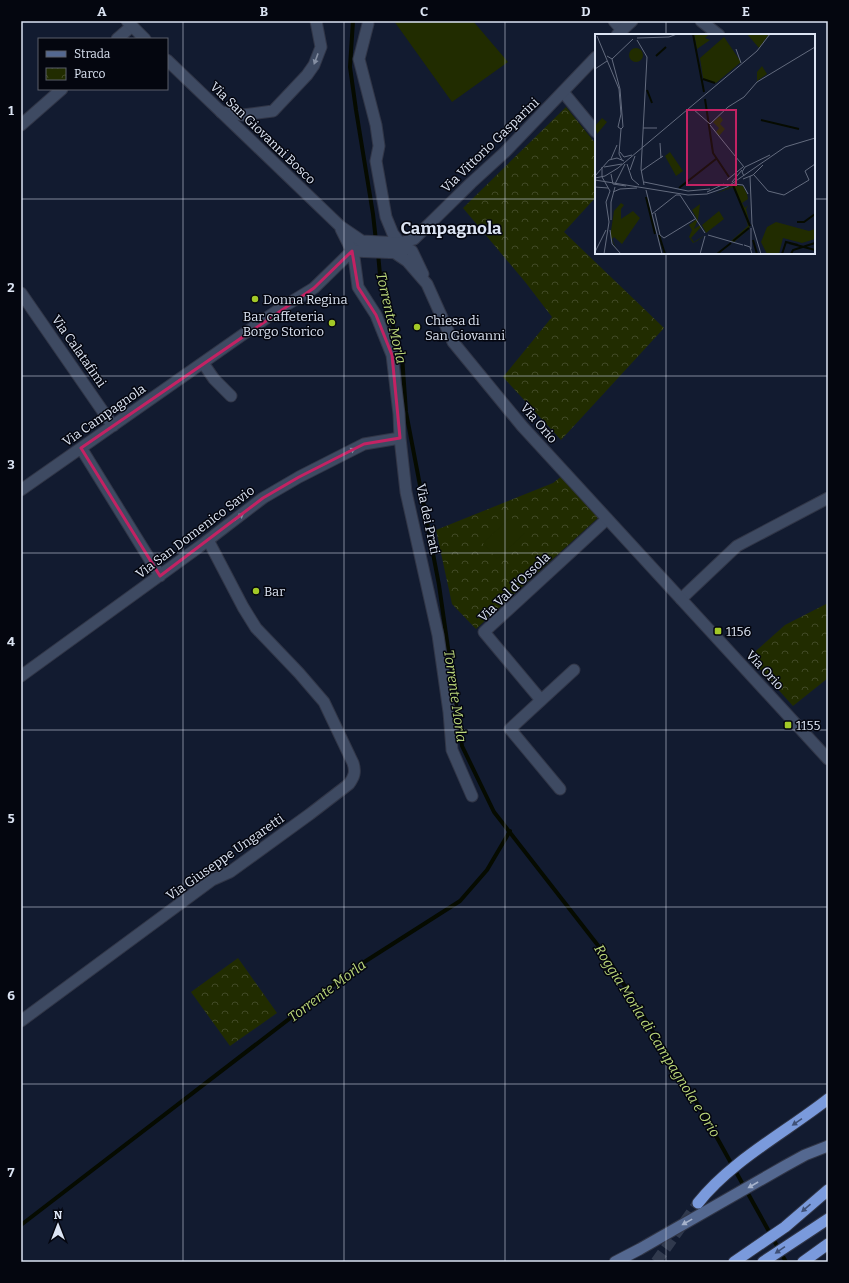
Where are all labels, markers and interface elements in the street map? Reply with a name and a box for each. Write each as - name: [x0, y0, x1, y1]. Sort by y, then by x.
- text: A: [97, 4, 107, 19]
- text: B: [260, 4, 268, 19]
- text: C: [420, 4, 428, 19]
- text: D: [581, 4, 591, 19]
- text: E: [742, 4, 750, 19]
- inset map: [595, 34, 815, 254]
- legend: [38, 38, 168, 90]
- text: Strada: [74, 47, 111, 61]
- one-way arrow: [313, 53, 319, 65]
- text: Parco: [74, 67, 105, 81]
- street label: Via San Giovanni Bosco: [207, 79, 319, 187]
- street label: Via Vittorio Gasparini: [438, 95, 542, 195]
- text: 1: [8, 103, 14, 118]
- district label: Campagnola: [400, 218, 502, 239]
- water label: Torrente Morla: [372, 271, 410, 365]
- text: 2: [7, 280, 15, 295]
- place label: Donna Regina: [263, 292, 348, 307]
- marker: Donna Regina: [250, 294, 260, 304]
- place label: Bar caffeteria Borgo Storico: [243, 309, 324, 339]
- street label: Via Calatafimi: [49, 312, 109, 390]
- place label: Chiesa di San Giovanni: [425, 313, 505, 343]
- marker: Bar caffeteria Borgo Storico: [327, 318, 337, 328]
- marker: Chiesa di San Giovanni: [412, 322, 422, 332]
- street label: Via Campagnola: [60, 381, 148, 449]
- street label: Via Orio: [518, 400, 560, 446]
- one-way arrow: [344, 447, 356, 454]
- text: 3: [7, 457, 15, 472]
- street label: Via dei Prati: [413, 482, 443, 556]
- street label: Via San Domenico Savio: [133, 483, 257, 581]
- one-way arrow: [233, 512, 244, 521]
- street label: Via Val d'Ossola: [475, 549, 553, 625]
- place label: Bar: [264, 584, 285, 599]
- marker: Bar: [251, 586, 261, 596]
- place label: 1156: [726, 624, 751, 639]
- marker: 1156: [713, 626, 723, 636]
- text: 4: [7, 634, 15, 649]
- street label: Via Orio: [743, 647, 787, 693]
- water label: Torrente Morla: [440, 649, 470, 743]
- place label: 1155: [796, 718, 820, 733]
- marker: 1155: [783, 720, 793, 730]
- text: 5: [7, 811, 15, 826]
- street label: Via Giuseppe Ungaretti: [163, 811, 287, 903]
- water label: Roggia Morla di Campagnola e Orio: [590, 941, 724, 1141]
- water label: Torrente Morla: [285, 956, 369, 1026]
- text: 6: [7, 988, 15, 1003]
- one-way arrow: [792, 1118, 802, 1126]
- text: 7: [8, 1165, 15, 1180]
- one-way arrow: [747, 1181, 759, 1188]
- one-way arrow: [801, 1204, 812, 1213]
- north arrow: [38, 1205, 78, 1245]
- text: N: [54, 1209, 63, 1222]
- one-way arrow: [682, 1218, 693, 1225]
- one-way arrow: [775, 1246, 786, 1254]

